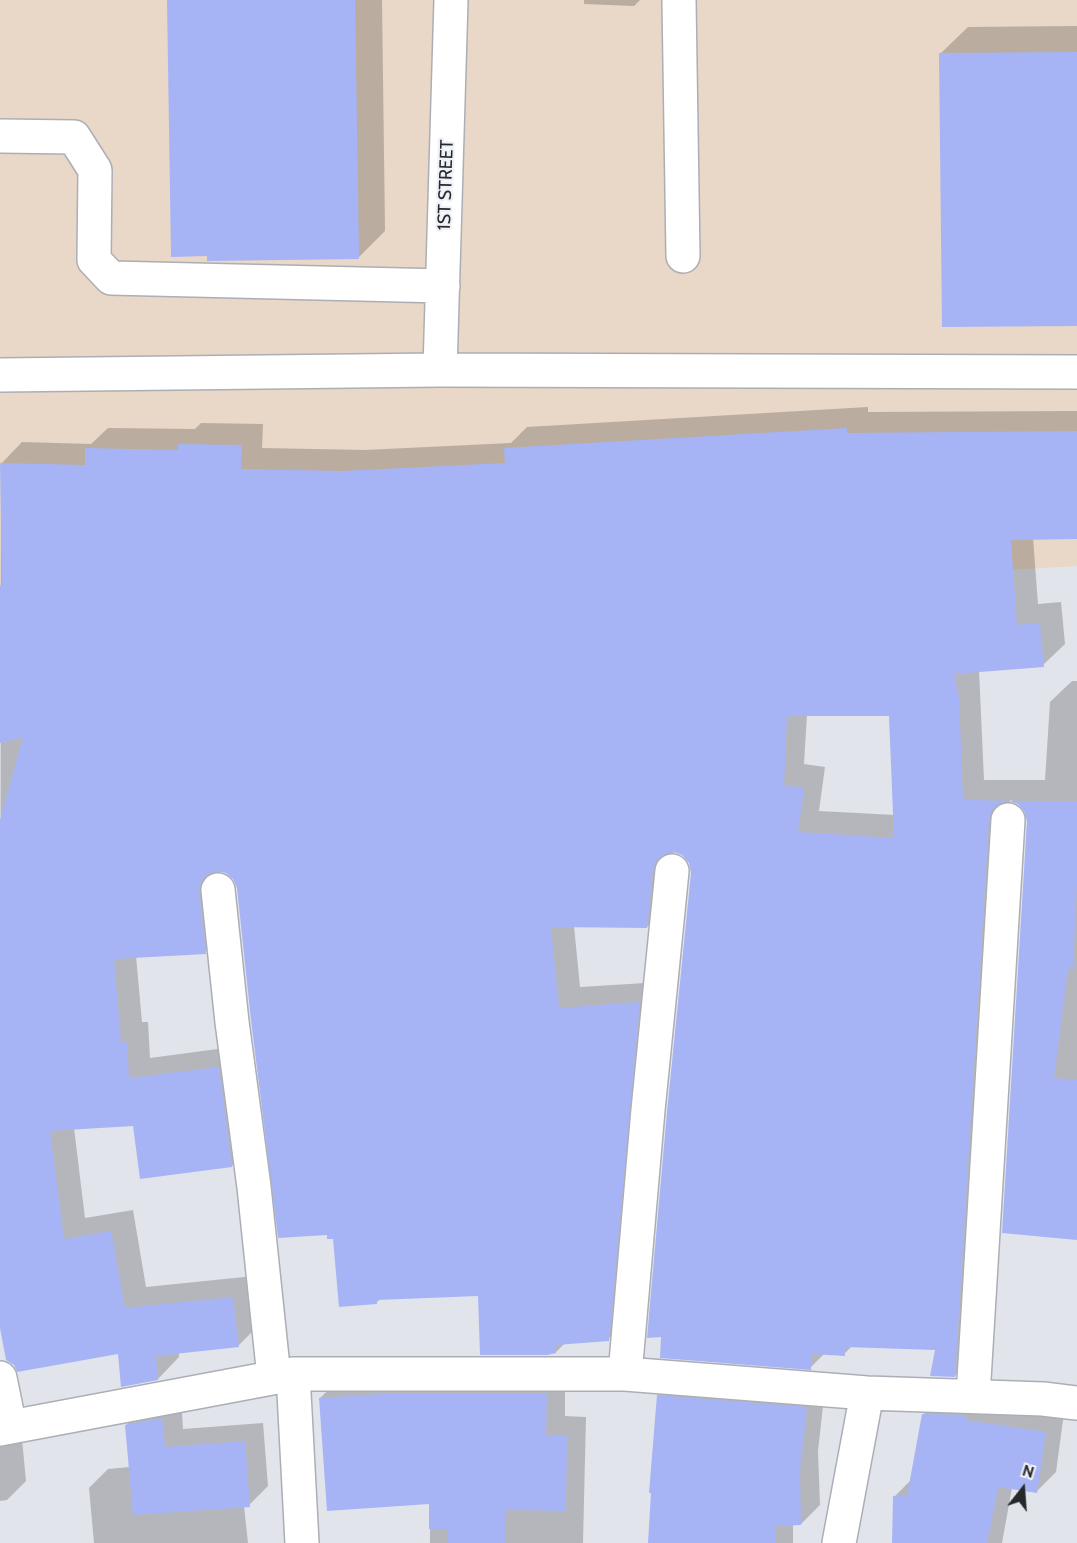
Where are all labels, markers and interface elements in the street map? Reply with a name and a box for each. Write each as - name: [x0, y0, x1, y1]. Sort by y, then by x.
- street label: 1ST STREET: [434, 139, 458, 231]
- north arrow: [993, 1459, 1053, 1519]
- text: N: [1020, 1461, 1037, 1482]

